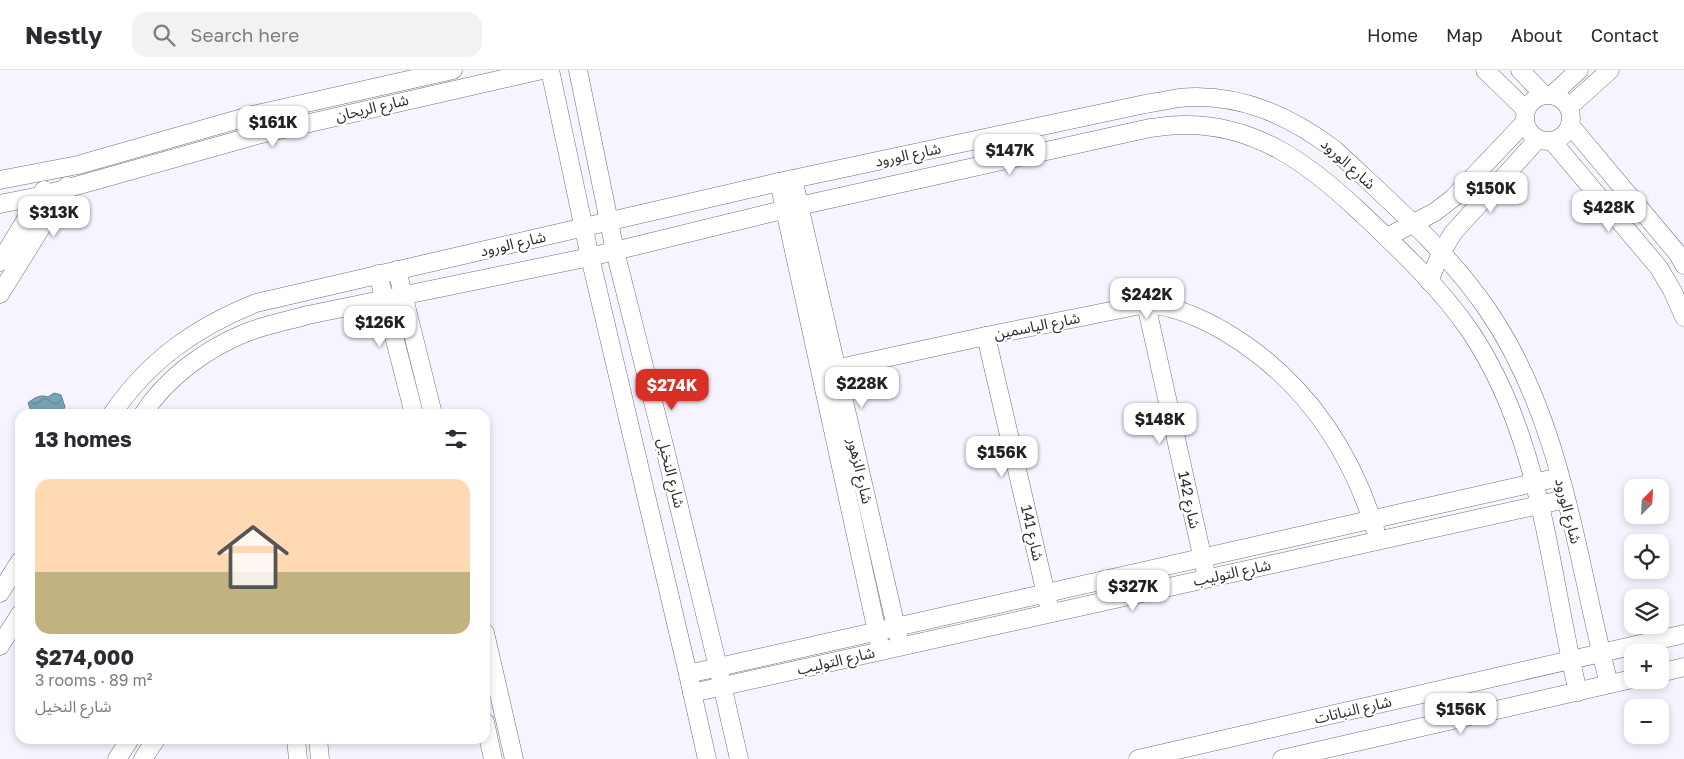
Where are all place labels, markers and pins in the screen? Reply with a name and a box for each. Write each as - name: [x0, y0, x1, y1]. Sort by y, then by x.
- pin: $161K: [238, 106, 308, 148]
- pin: $147K: [975, 134, 1045, 176]
- pin: $150K: [1456, 172, 1526, 214]
- pin: $428K: [1574, 190, 1644, 233]
- pin: $313K: [19, 196, 89, 238]
- pin: $242K: [1112, 278, 1182, 320]
- pin: $126K: [345, 306, 415, 348]
- pin: $228K: [827, 366, 897, 409]
- pin: $274K: [637, 368, 707, 411]
- pin: $148K: [1125, 402, 1195, 445]
- pin: $156K: [967, 436, 1037, 478]
- pin: $327K: [1098, 570, 1168, 612]
- pin: $156K: [1426, 692, 1496, 735]

